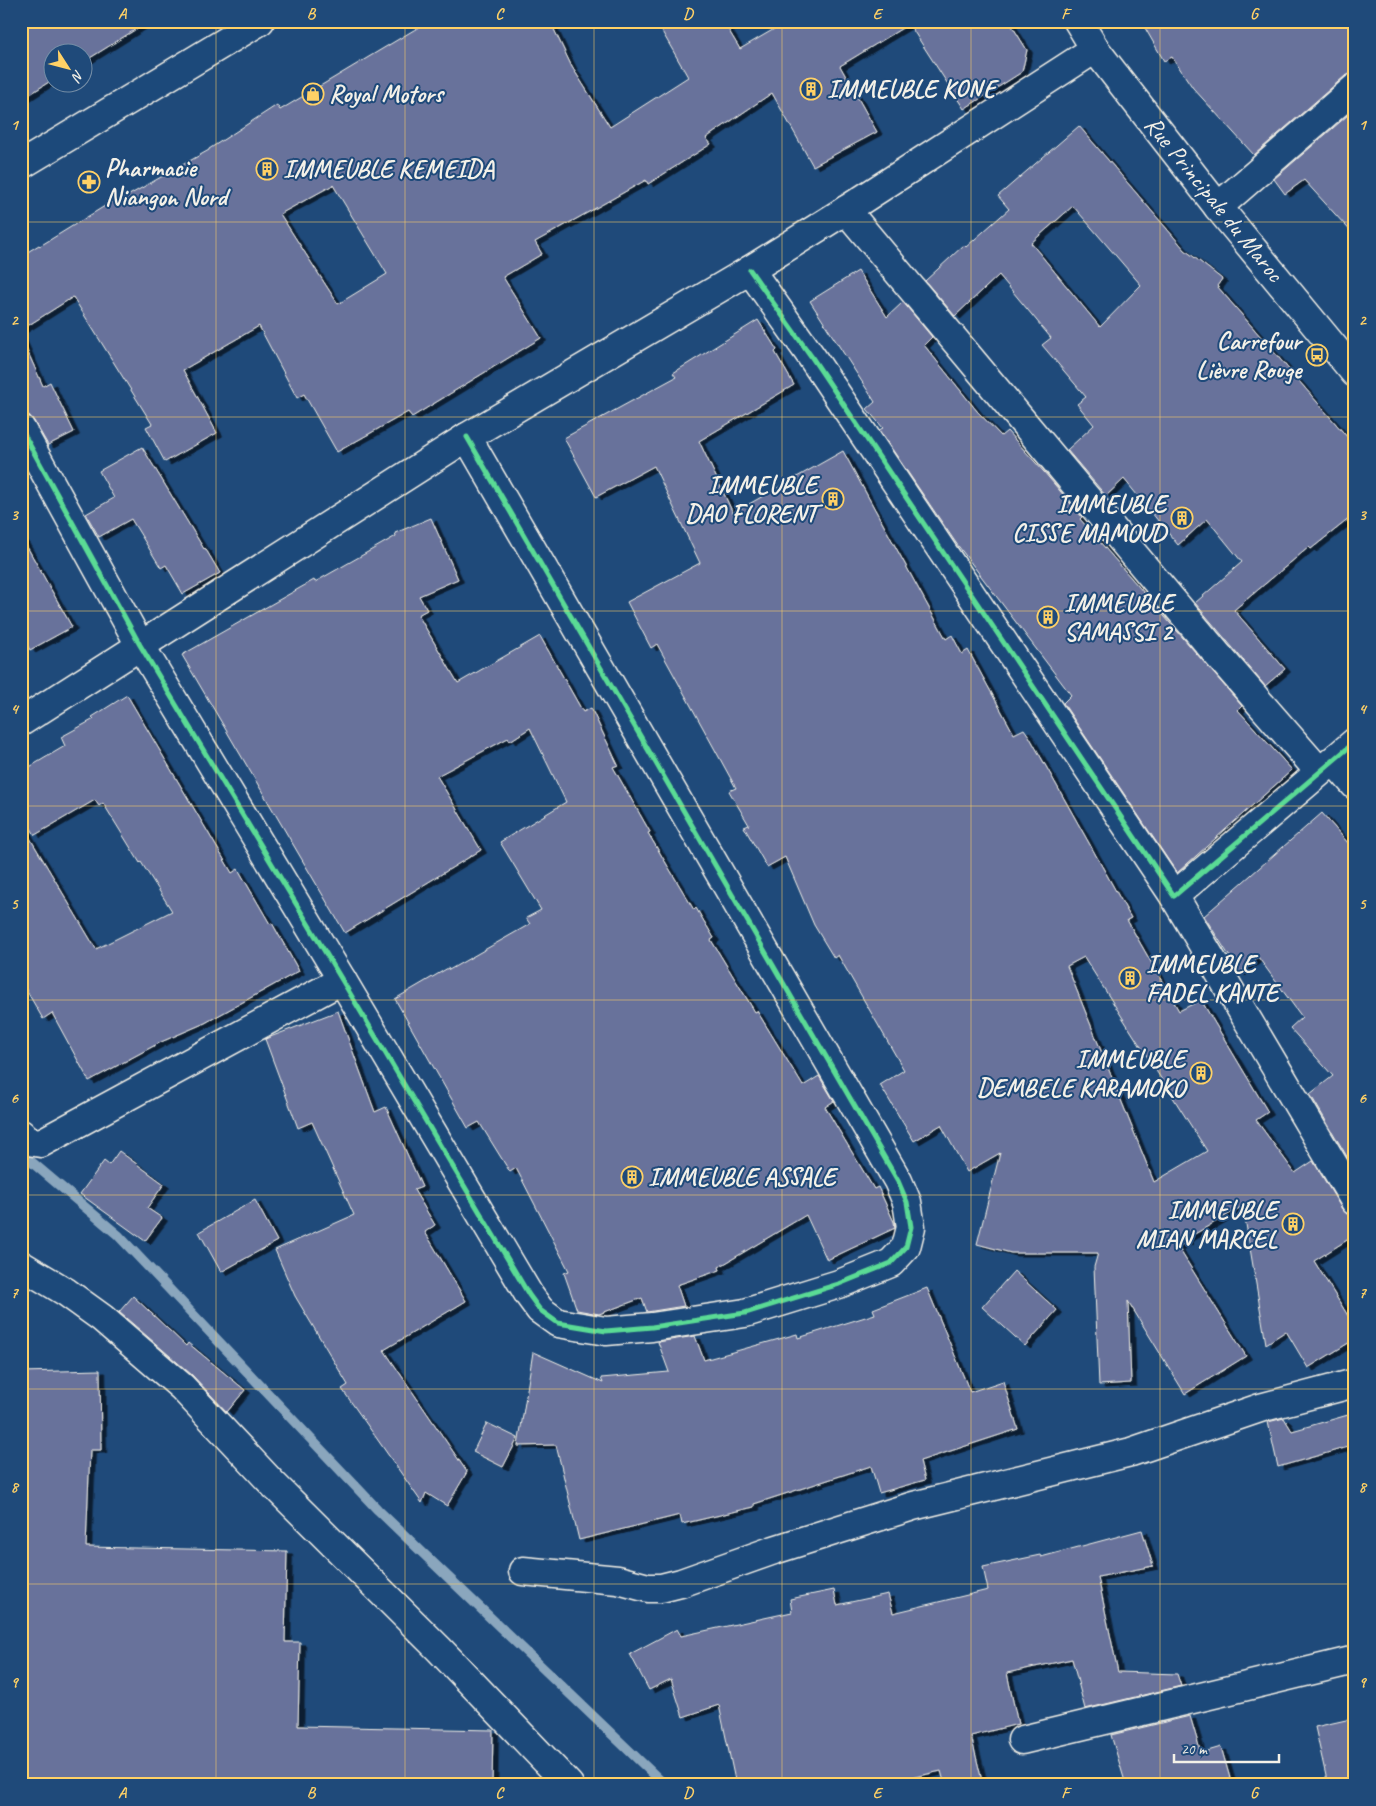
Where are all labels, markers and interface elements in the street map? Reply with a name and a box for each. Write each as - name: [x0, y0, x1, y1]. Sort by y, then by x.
- text: A: [118, 4, 128, 24]
- text: B: [307, 4, 317, 24]
- text: C: [495, 4, 505, 24]
- text: D: [683, 4, 694, 24]
- text: E: [873, 4, 884, 24]
- text: F: [1061, 4, 1072, 24]
- text: G: [1250, 4, 1260, 24]
- north arrow: [42, 42, 92, 92]
- text: N: [67, 67, 88, 86]
- place label: IMMEUBLE KONE: [827, 73, 1000, 105]
- building icon: IMMEUBLE KONE: [799, 77, 823, 101]
- place label: Royal Motors: [329, 78, 445, 110]
- shop icon: Royal Motors: [301, 82, 325, 106]
- street label: Rue Principale du Maroc: [1137, 110, 1291, 289]
- text: 1: [10, 115, 19, 135]
- text: 1: [1358, 115, 1367, 135]
- place label: Pharmacie Niangon Nord: [105, 152, 232, 213]
- place label: IMMEUBLE KEMEIDA: [283, 153, 495, 185]
- building icon: IMMEUBLE KEMEIDA: [255, 157, 279, 181]
- pharmacy icon: Pharmacie Niangon Nord: [77, 170, 101, 194]
- text: 2: [10, 310, 19, 330]
- text: 2: [1358, 310, 1367, 330]
- place label: Carrefour Lièvre Rouge: [1196, 325, 1304, 386]
- bus stop icon: Carrefour Lièvre Rouge: [1305, 343, 1329, 367]
- place label: IMMEUBLE DAO FLORENT: [685, 469, 824, 530]
- building icon: IMMEUBLE DAO FLORENT: [821, 487, 845, 511]
- place label: IMMEUBLE CISSE MAMOUD: [1012, 488, 1170, 549]
- text: 3: [10, 505, 19, 525]
- text: 3: [1358, 505, 1367, 525]
- building icon: IMMEUBLE CISSE MAMOUD: [1170, 506, 1194, 530]
- place label: IMMEUBLE SAMASSI 2: [1064, 587, 1177, 648]
- building icon: IMMEUBLE SAMASSI 2: [1036, 605, 1060, 629]
- text: 4: [10, 699, 19, 719]
- text: 4: [1358, 699, 1367, 719]
- text: 5: [11, 894, 20, 914]
- text: 5: [1359, 894, 1368, 914]
- place label: IMMEUBLE FADEL KANTE: [1146, 948, 1282, 1009]
- building icon: IMMEUBLE FADEL KANTE: [1118, 966, 1142, 990]
- place label: IMMEUBLE DEMBELE KARAMOKO: [977, 1043, 1189, 1104]
- building icon: IMMEUBLE DEMBELE KARAMOKO: [1189, 1061, 1213, 1085]
- text: 6: [10, 1088, 19, 1108]
- text: 6: [1358, 1088, 1367, 1108]
- place label: IMMEUBLE ASSALE: [648, 1161, 839, 1193]
- building icon: IMMEUBLE ASSALE: [620, 1165, 644, 1189]
- place label: IMMEUBLE MIAN MARCEL: [1136, 1194, 1281, 1255]
- building icon: IMMEUBLE MIAN MARCEL: [1281, 1212, 1305, 1236]
- text: 7: [10, 1283, 19, 1303]
- text: 7: [1358, 1283, 1367, 1303]
- text: 8: [10, 1477, 19, 1497]
- text: 8: [1358, 1477, 1367, 1497]
- text: 9: [10, 1672, 19, 1692]
- text: 9: [1358, 1672, 1367, 1692]
- scale bar: [1174, 1731, 1278, 1763]
- text: 20 m: [1181, 1740, 1208, 1759]
- text: A: [118, 1783, 128, 1803]
- text: B: [307, 1783, 317, 1803]
- text: C: [495, 1783, 505, 1803]
- text: D: [683, 1783, 694, 1803]
- text: E: [873, 1783, 884, 1803]
- text: F: [1061, 1783, 1072, 1803]
- text: G: [1250, 1783, 1260, 1803]

